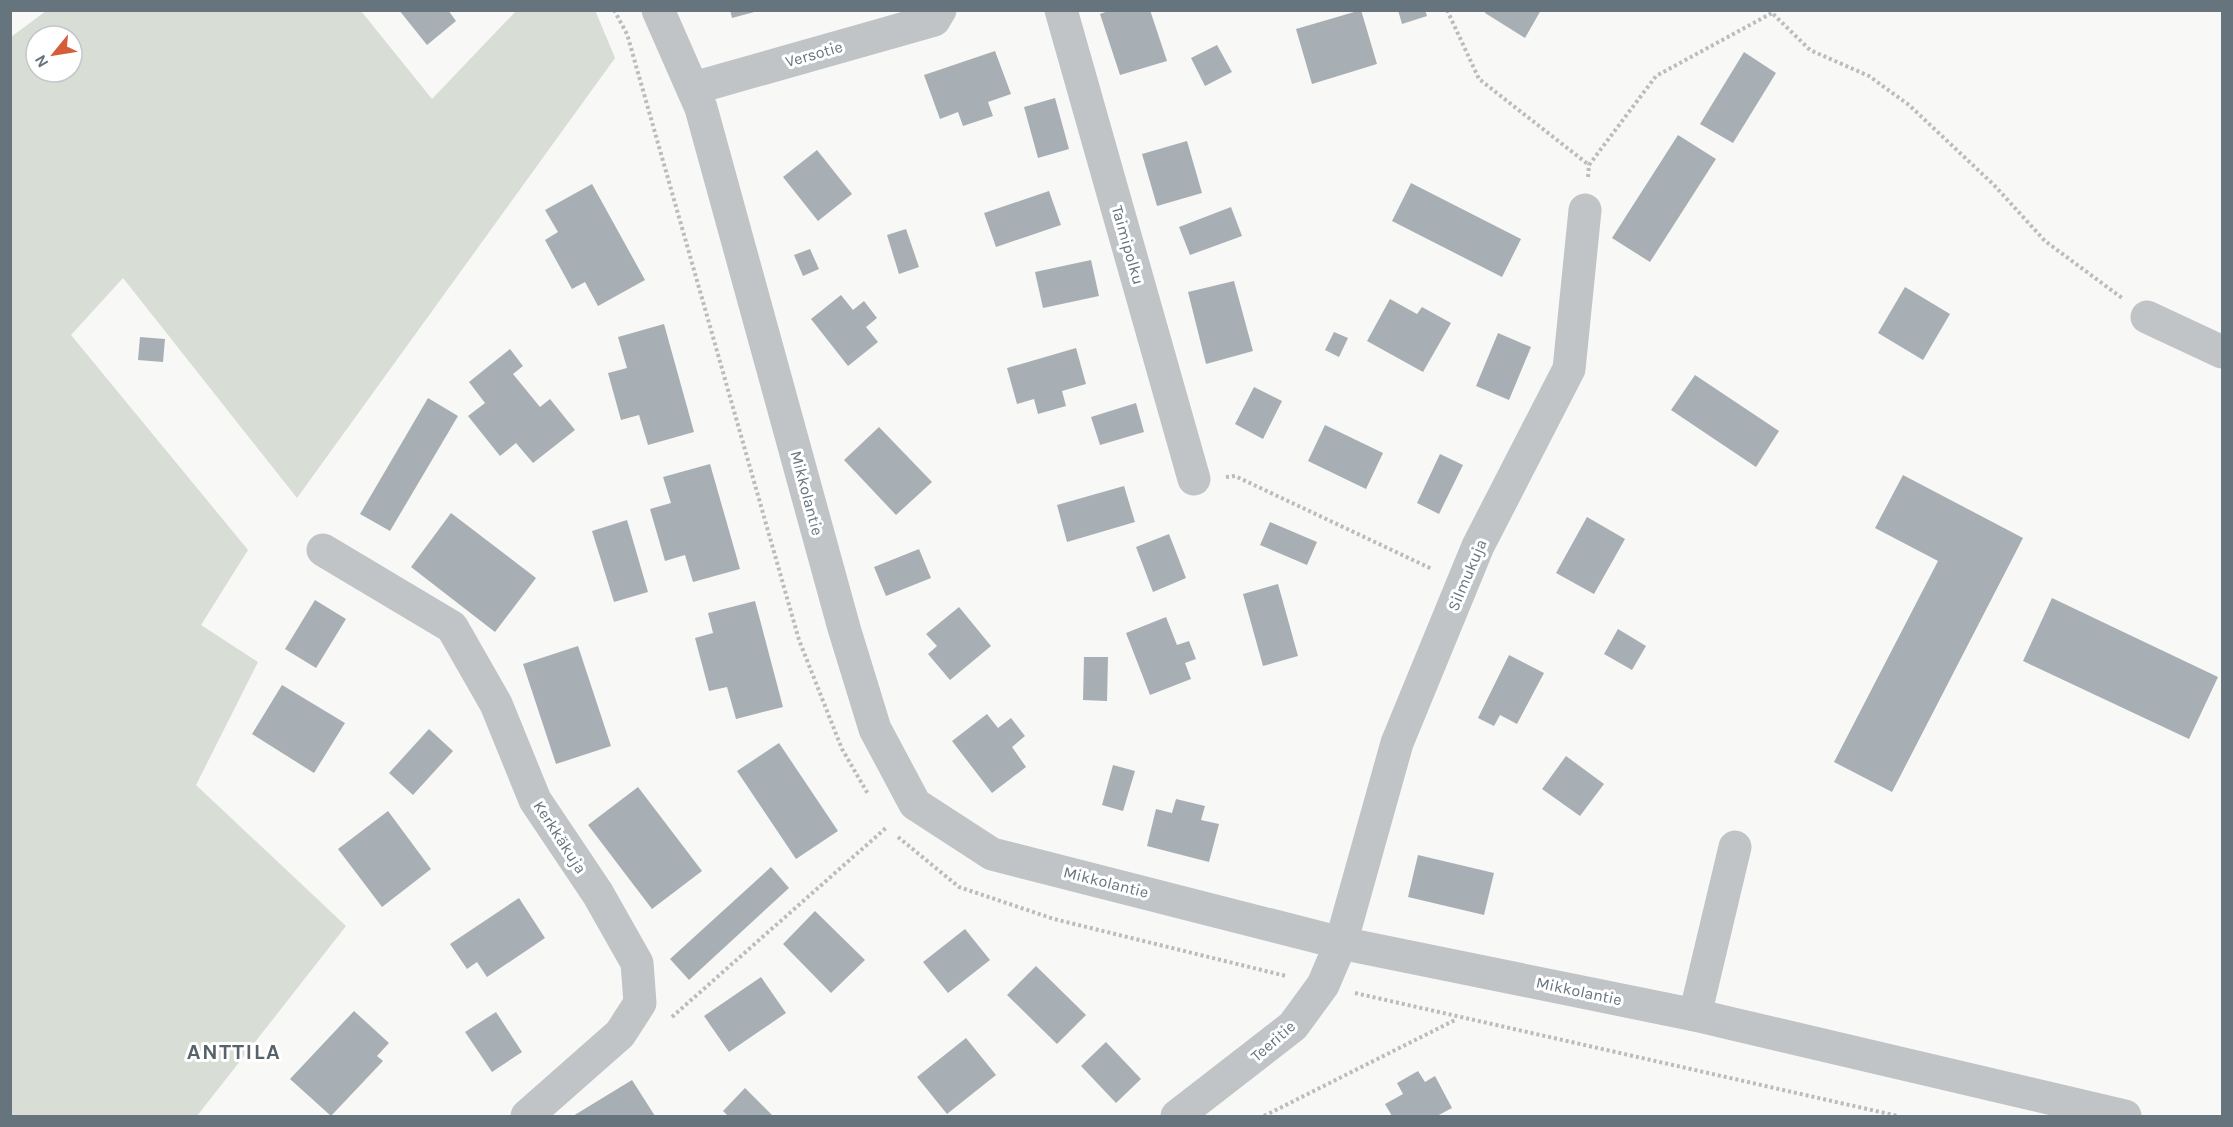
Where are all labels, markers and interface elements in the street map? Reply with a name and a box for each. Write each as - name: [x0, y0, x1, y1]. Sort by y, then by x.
- north arrow: [24, 24, 84, 84]
- street label: Versotie: [783, 37, 845, 71]
- text: N: [30, 52, 53, 71]
- street label: Taimipolku: [1108, 203, 1148, 287]
- street label: Mikkolantie: [787, 449, 827, 537]
- street label: Silmukuja: [1443, 536, 1491, 614]
- street label: Kerkkäkuja: [529, 797, 591, 877]
- street label: Mikkolantie: [1061, 862, 1151, 902]
- street label: Mikkolantie: [1534, 973, 1624, 1009]
- street label: Teeritie: [1247, 1017, 1299, 1065]
- district label: ANTTILA: [187, 1039, 281, 1065]

